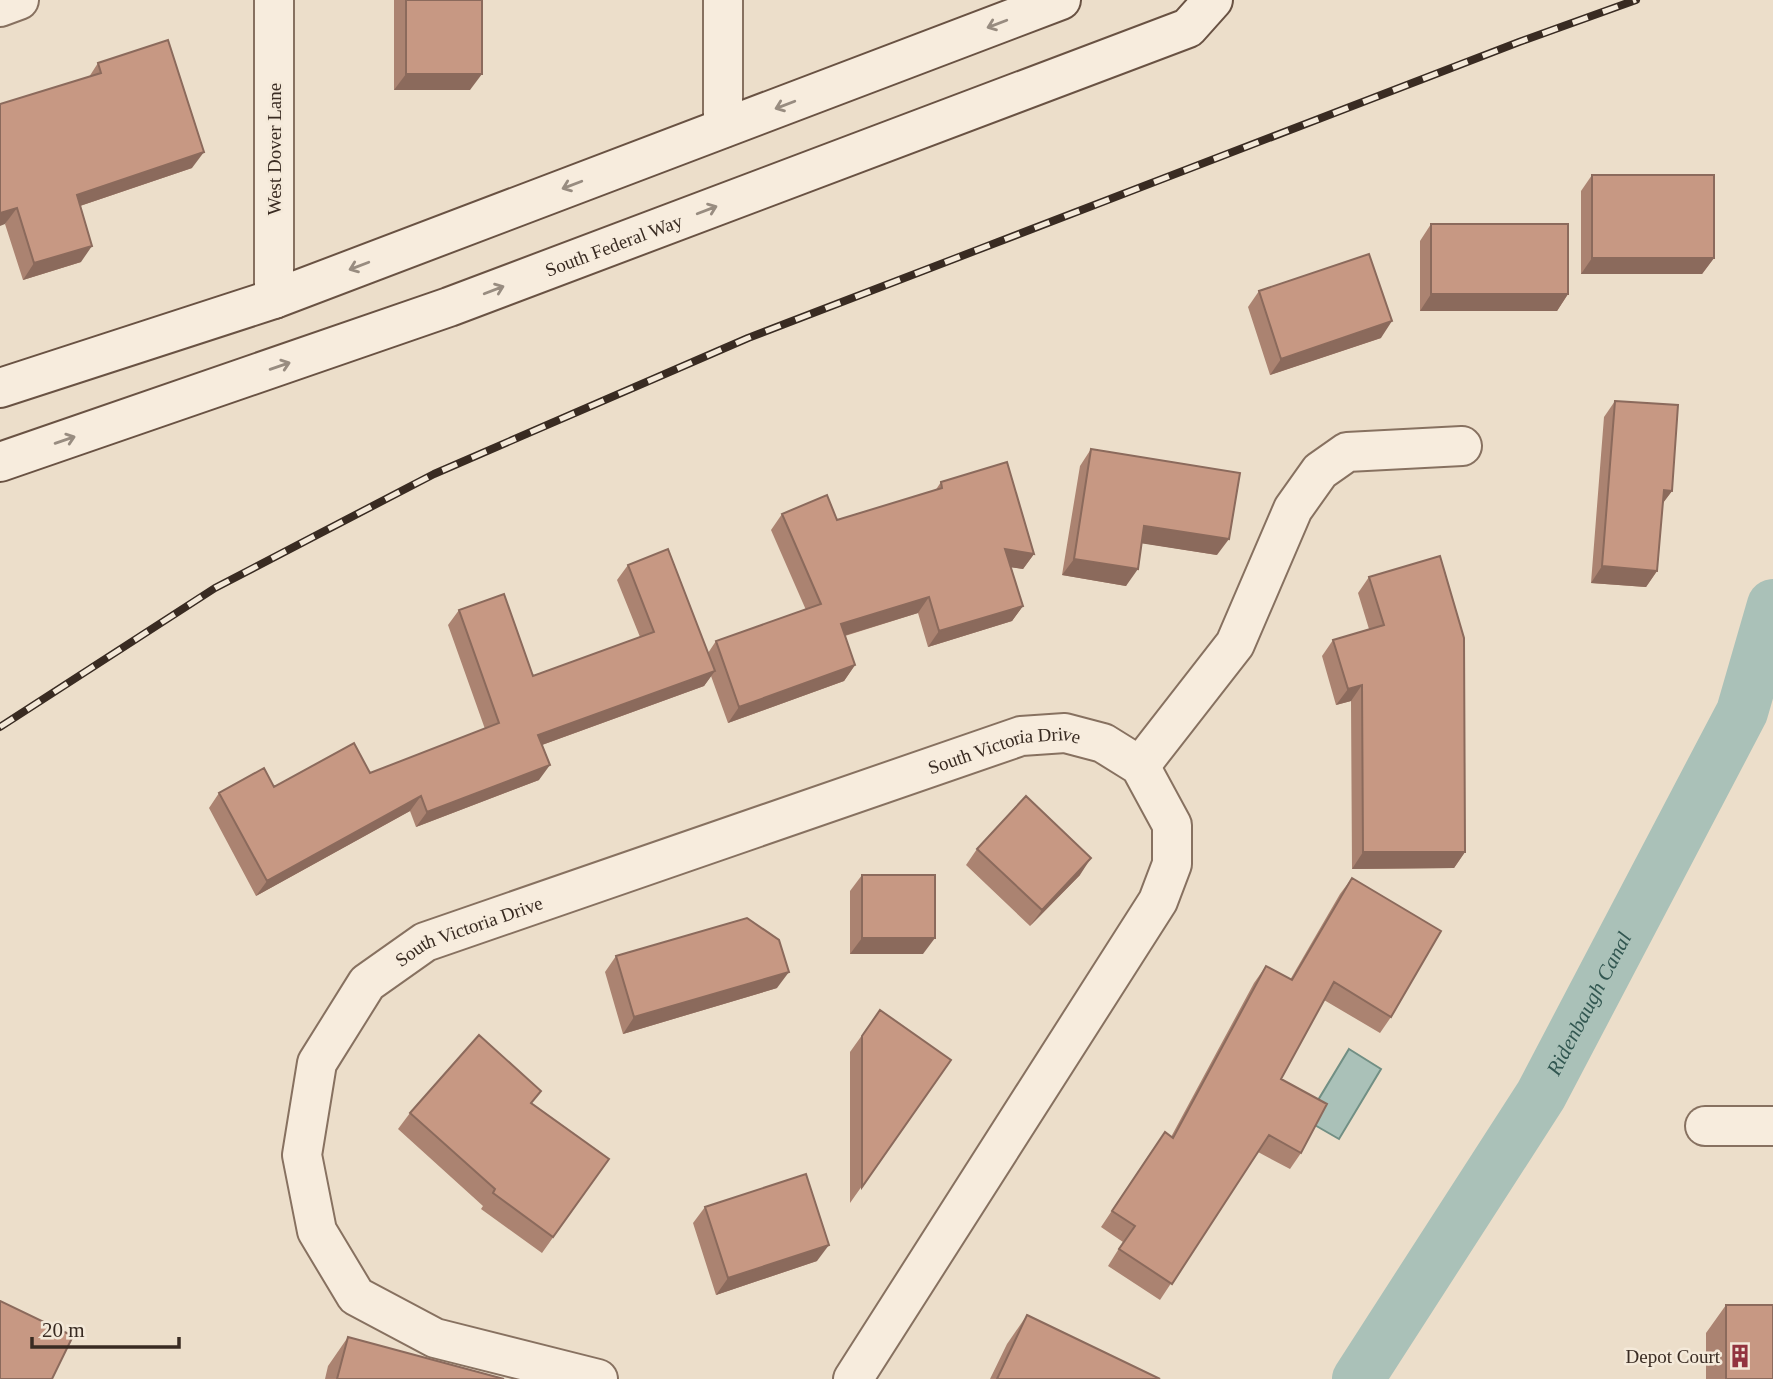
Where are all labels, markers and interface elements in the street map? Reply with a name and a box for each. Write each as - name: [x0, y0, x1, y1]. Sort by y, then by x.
- one-way arrow: [987, 19, 1009, 31]
- street label: West Dover Lane: [264, 83, 285, 215]
- one-way arrow: [774, 99, 796, 112]
- one-way arrow: [562, 180, 583, 193]
- one-way arrow: [695, 202, 717, 215]
- street label: South Federal Way: [542, 209, 686, 280]
- one-way arrow: [349, 261, 371, 274]
- one-way arrow: [483, 283, 505, 296]
- one-way arrow: [268, 359, 290, 371]
- one-way arrow: [53, 433, 75, 445]
- street label: South Victoria Drive: [925, 722, 1083, 778]
- street label: South Victoria Drive: [391, 892, 545, 970]
- water label: Ridenbaugh Canal: [1541, 928, 1636, 1080]
- scale bar: [32, 1306, 178, 1350]
- text: 20 m: [42, 1318, 85, 1342]
- building icon: Depot Court: [1726, 1342, 1754, 1370]
- place label: Depot Court: [1626, 1346, 1721, 1367]

